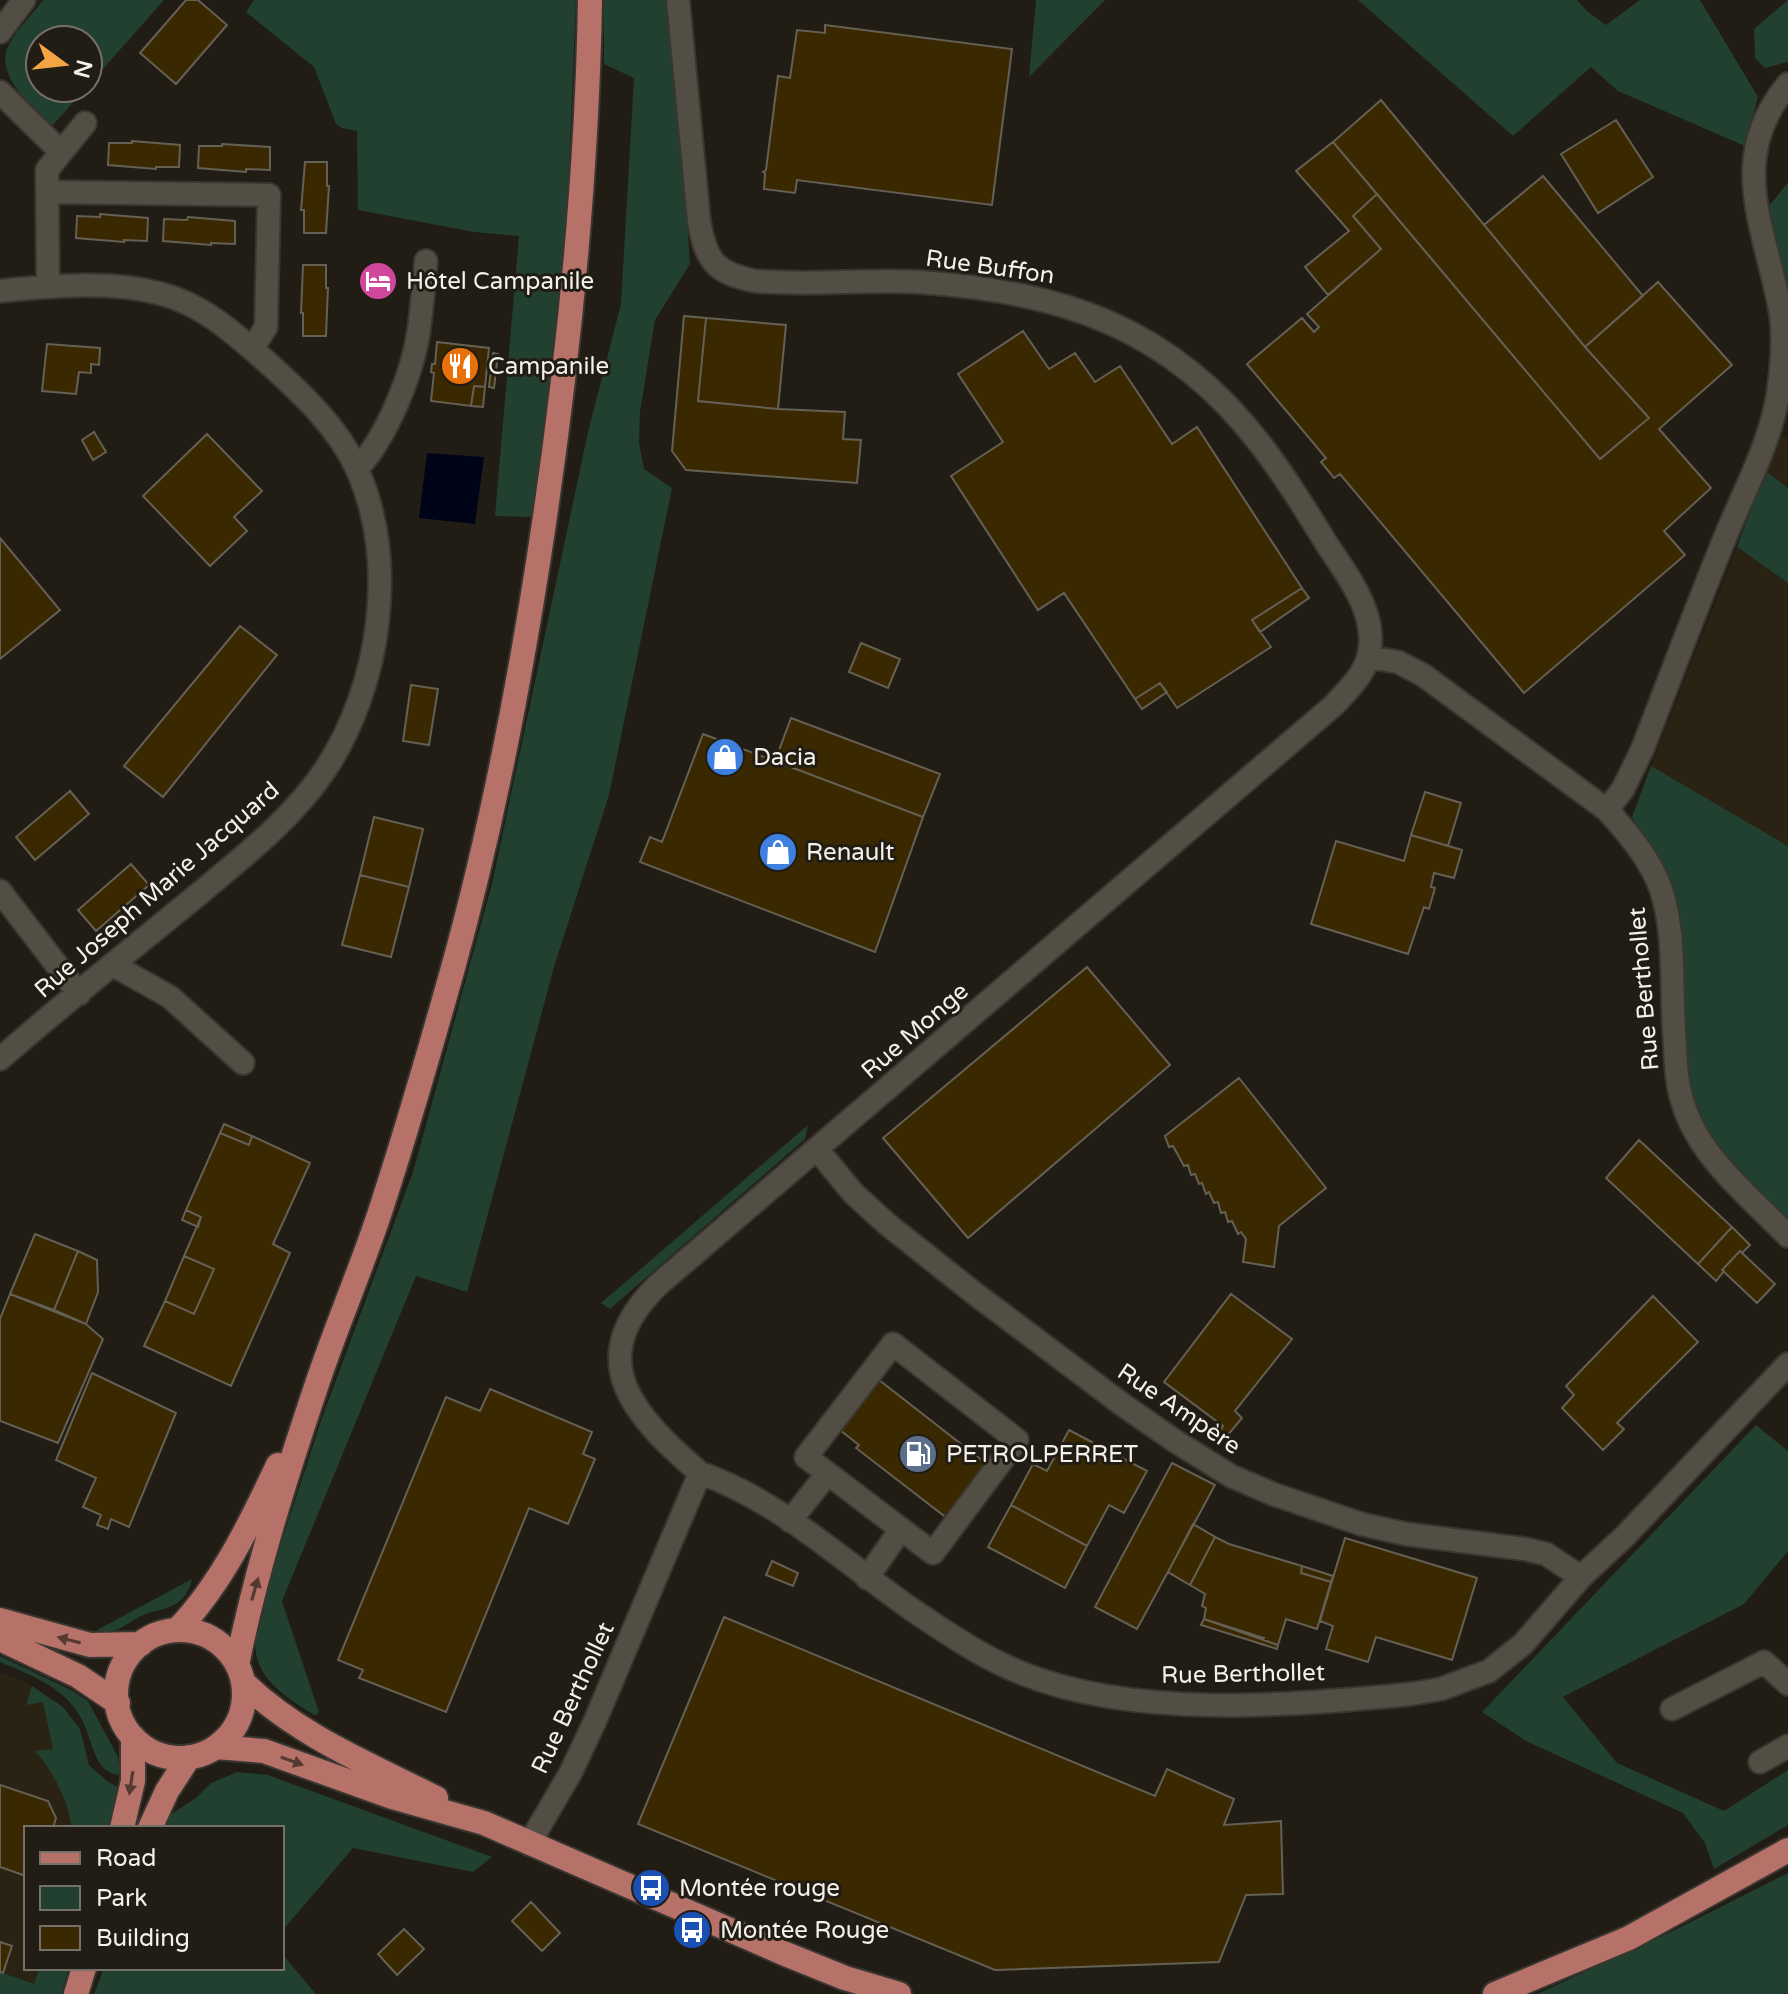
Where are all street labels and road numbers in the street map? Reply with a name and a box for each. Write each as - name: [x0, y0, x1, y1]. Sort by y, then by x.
- street label: Rue Buffon: [924, 244, 1056, 290]
- street label: Rue Joseph Marie Jacquard: [29, 776, 285, 1004]
- street label: Rue Berthollet: [1622, 906, 1666, 1072]
- street label: Rue Monge: [856, 977, 974, 1085]
- street label: Rue Ampère: [1112, 1357, 1246, 1461]
- street label: Rue Berthollet: [525, 1618, 621, 1778]
- street label: Rue Berthollet: [1161, 1658, 1325, 1690]

